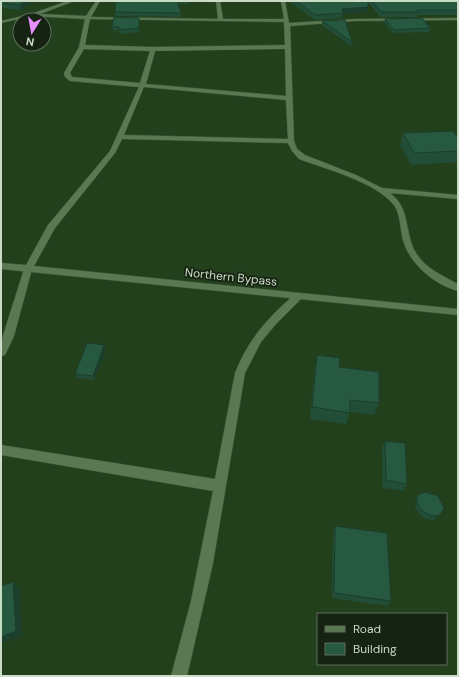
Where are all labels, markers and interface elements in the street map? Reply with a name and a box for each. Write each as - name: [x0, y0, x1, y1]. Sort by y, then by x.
- north arrow: [12, 12, 52, 52]
- text: N: [25, 34, 35, 49]
- street label: Northern Bypass: [184, 264, 278, 290]
- legend: [317, 613, 447, 665]
- text: Road: [353, 621, 381, 637]
- text: Building: [353, 641, 397, 657]

